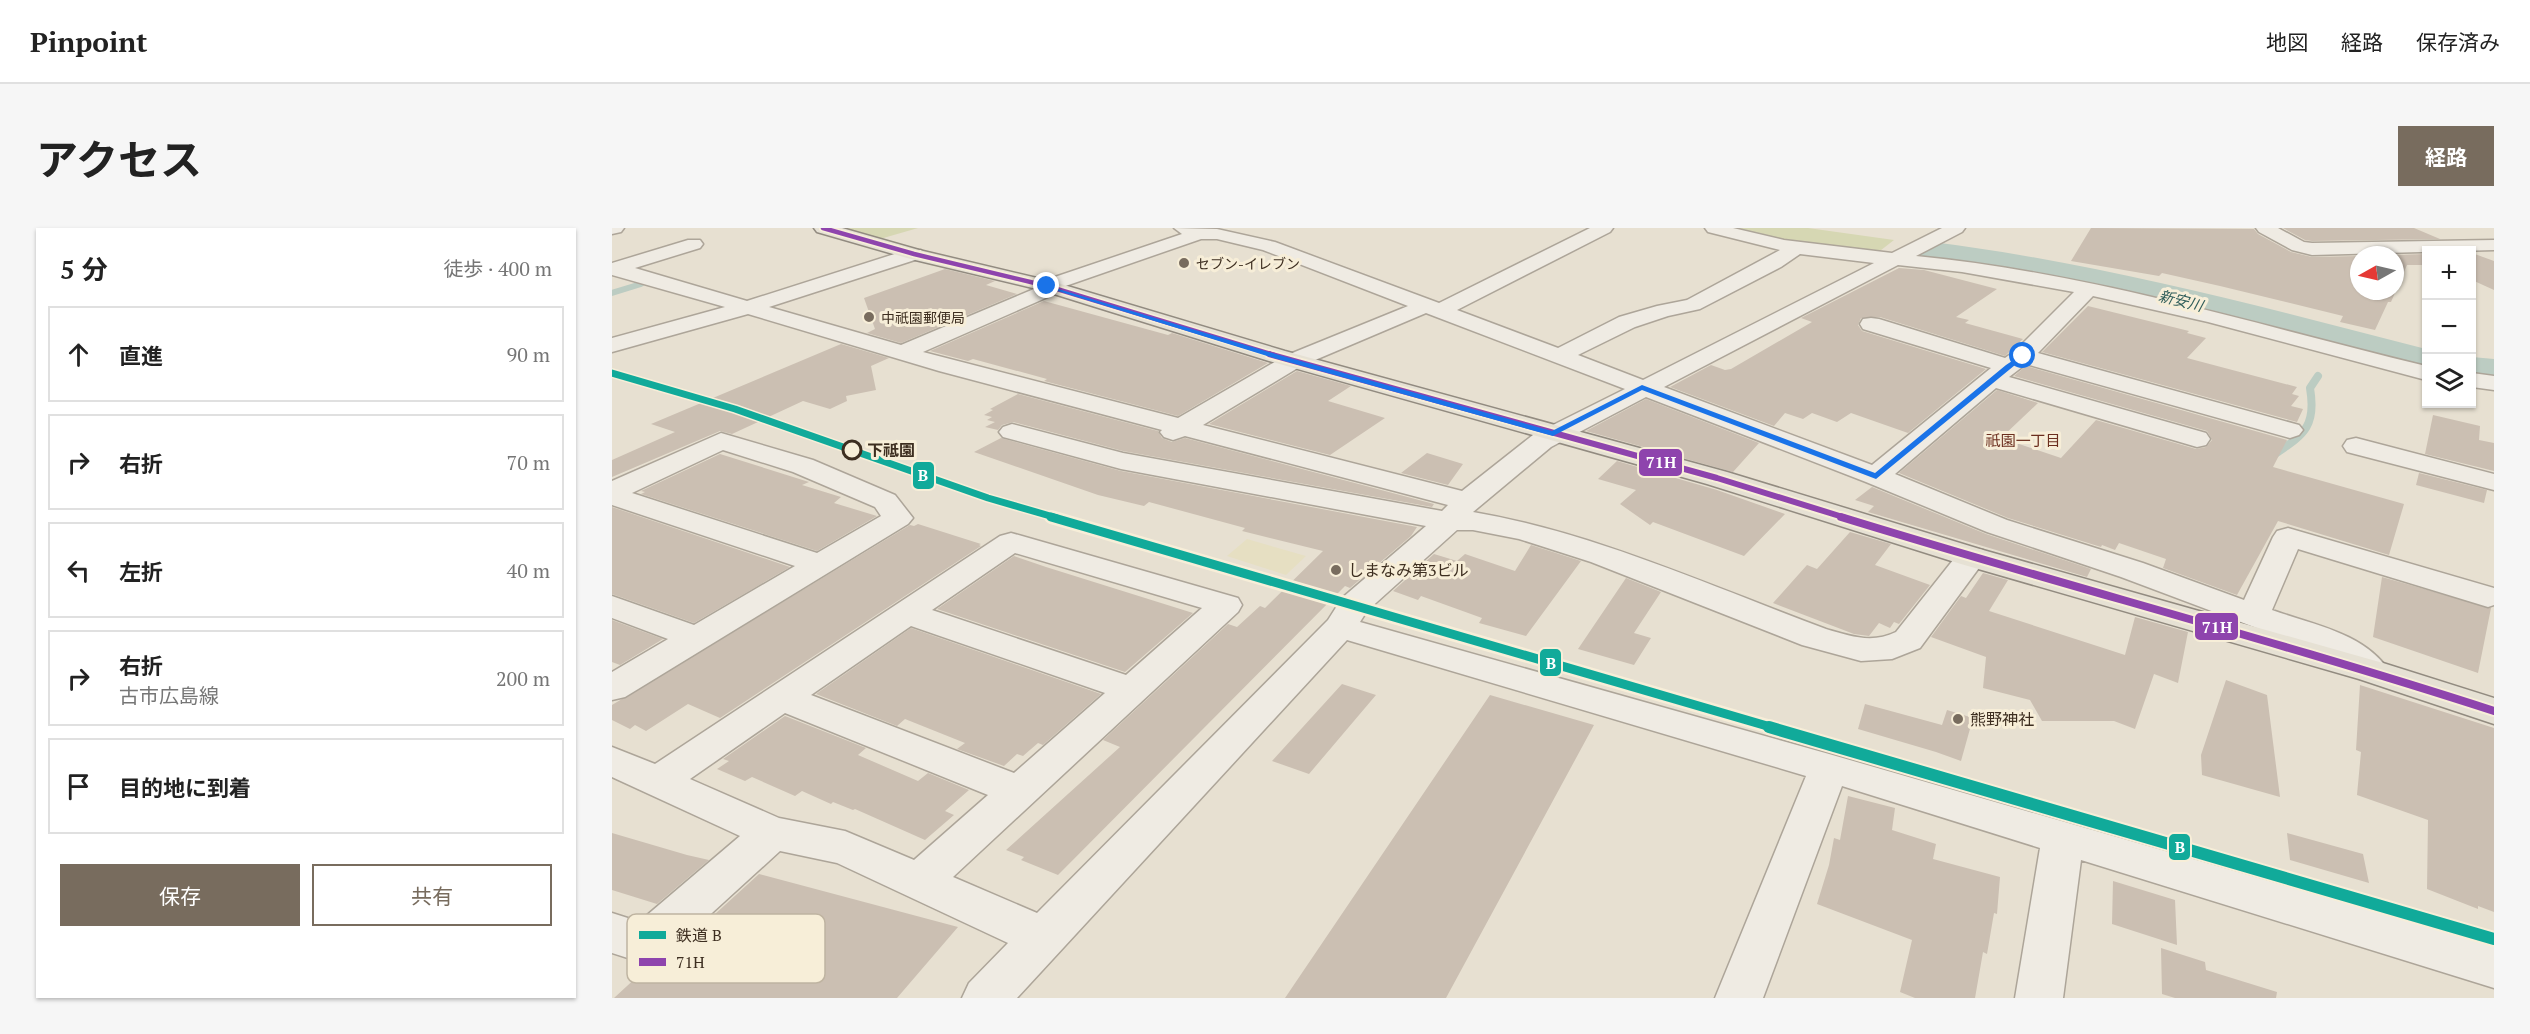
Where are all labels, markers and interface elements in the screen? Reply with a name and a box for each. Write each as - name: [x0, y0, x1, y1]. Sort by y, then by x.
- text: Pinpoint: [30, 23, 147, 60]
- text: 地図: [2266, 28, 2308, 56]
- text: 経路: [2341, 28, 2383, 56]
- text: 保存済み: [2416, 28, 2500, 56]
- button: 経路: [2398, 126, 2494, 186]
- text: アクセス: [36, 131, 202, 187]
- north arrow: [2350, 246, 2404, 300]
- map controls: [2422, 246, 2476, 408]
- button: +: [2422, 246, 2476, 300]
- text: 5 分: [60, 252, 108, 286]
- place label: セブン-イレブン: [1196, 254, 1300, 273]
- text: 徒歩 · 400 m: [443, 255, 552, 282]
- marker: セブン-イレブン: [1177, 256, 1191, 270]
- route end: [1033, 272, 1059, 298]
- water label: 新安川: [2157, 285, 2207, 316]
- button: −: [2422, 300, 2476, 354]
- place label: 中祇園郵便局: [881, 308, 965, 327]
- marker: 中祇園郵便局: [862, 310, 876, 324]
- icon: ahead: [62, 338, 95, 371]
- text: 直進: [119, 341, 163, 370]
- text: 90 m: [507, 341, 550, 368]
- route start: [2009, 342, 2035, 368]
- button: layers: [2422, 354, 2476, 408]
- district label: 祇園一丁目: [1985, 430, 2061, 450]
- place label: 下祗園: [867, 439, 915, 461]
- marker: 下祗園: [842, 440, 862, 460]
- icon: right: [62, 446, 95, 479]
- line badge: 71H: [1638, 448, 1683, 477]
- text: 右折: [119, 449, 163, 478]
- text: 70 m: [507, 449, 550, 476]
- text: 71H: [1646, 451, 1676, 473]
- line badge: B: [912, 461, 935, 490]
- text: B: [918, 464, 928, 486]
- icon: left: [62, 554, 95, 587]
- text: 左折: [119, 557, 163, 586]
- text: 40 m: [507, 557, 550, 584]
- place label: しまなみ第3ビル: [1348, 559, 1469, 581]
- marker: しまなみ第3ビル: [1329, 563, 1343, 577]
- line badge: 71H: [2194, 612, 2239, 641]
- text: 71H: [2202, 616, 2232, 638]
- line badge: B: [1539, 648, 1562, 677]
- text: 右折: [119, 651, 163, 680]
- text: B: [1546, 652, 1556, 674]
- icon: right: [62, 662, 95, 695]
- text: 200 m: [496, 665, 550, 692]
- text: 古市広島線: [119, 682, 219, 709]
- place label: 熊野神社: [1970, 708, 2034, 730]
- marker: 熊野神社: [1951, 712, 1965, 726]
- icon: arrive: [62, 770, 95, 803]
- text: 目的地に到着: [119, 773, 251, 802]
- line badge: B: [2168, 833, 2191, 861]
- text: B: [2175, 836, 2185, 858]
- button: 保存: [60, 864, 300, 926]
- button: 共有: [312, 864, 552, 926]
- legend: [627, 914, 825, 983]
- text: 鉄道 B: [676, 924, 722, 946]
- text: 71H: [676, 951, 705, 973]

